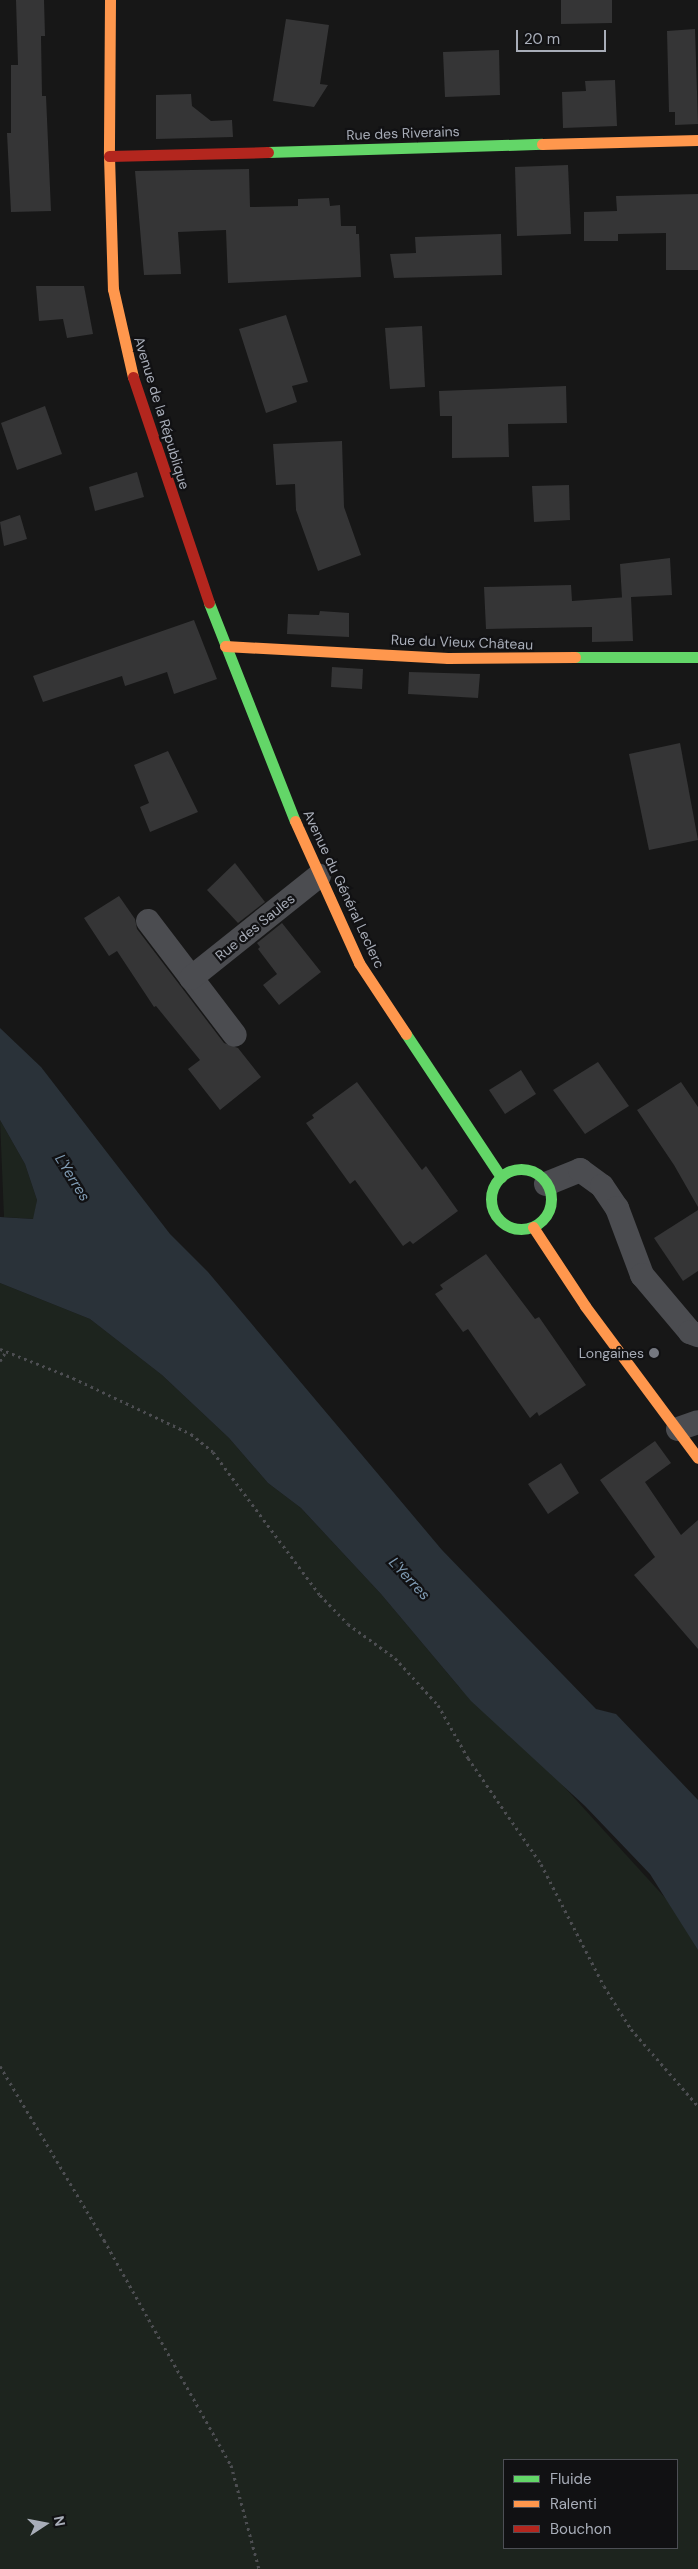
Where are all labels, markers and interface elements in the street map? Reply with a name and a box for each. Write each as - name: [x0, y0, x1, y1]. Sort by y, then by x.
- scale bar: [518, 20, 608, 52]
- text: 20 m: [524, 29, 560, 49]
- street label: Rue des Riverains: [346, 123, 460, 143]
- street label: Avenue de la République: [131, 335, 193, 491]
- street label: Rue du Vieux Château: [391, 631, 533, 653]
- street label: Avenue du Général Leclerc: [300, 807, 388, 971]
- street label: Rue des Saules: [212, 890, 298, 964]
- water label: L'Yerres: [51, 1151, 93, 1205]
- place label: Longaines: [579, 1345, 644, 1361]
- marker: Longaines: [648, 1347, 660, 1359]
- water label: L'Yerres: [385, 1554, 433, 1604]
- legend: [503, 2459, 678, 2549]
- text: Fluide: [550, 2469, 592, 2489]
- text: Ralenti: [550, 2494, 597, 2514]
- north arrow: [20, 2499, 70, 2549]
- text: N: [50, 2514, 70, 2528]
- text: Bouchon: [550, 2519, 611, 2539]

